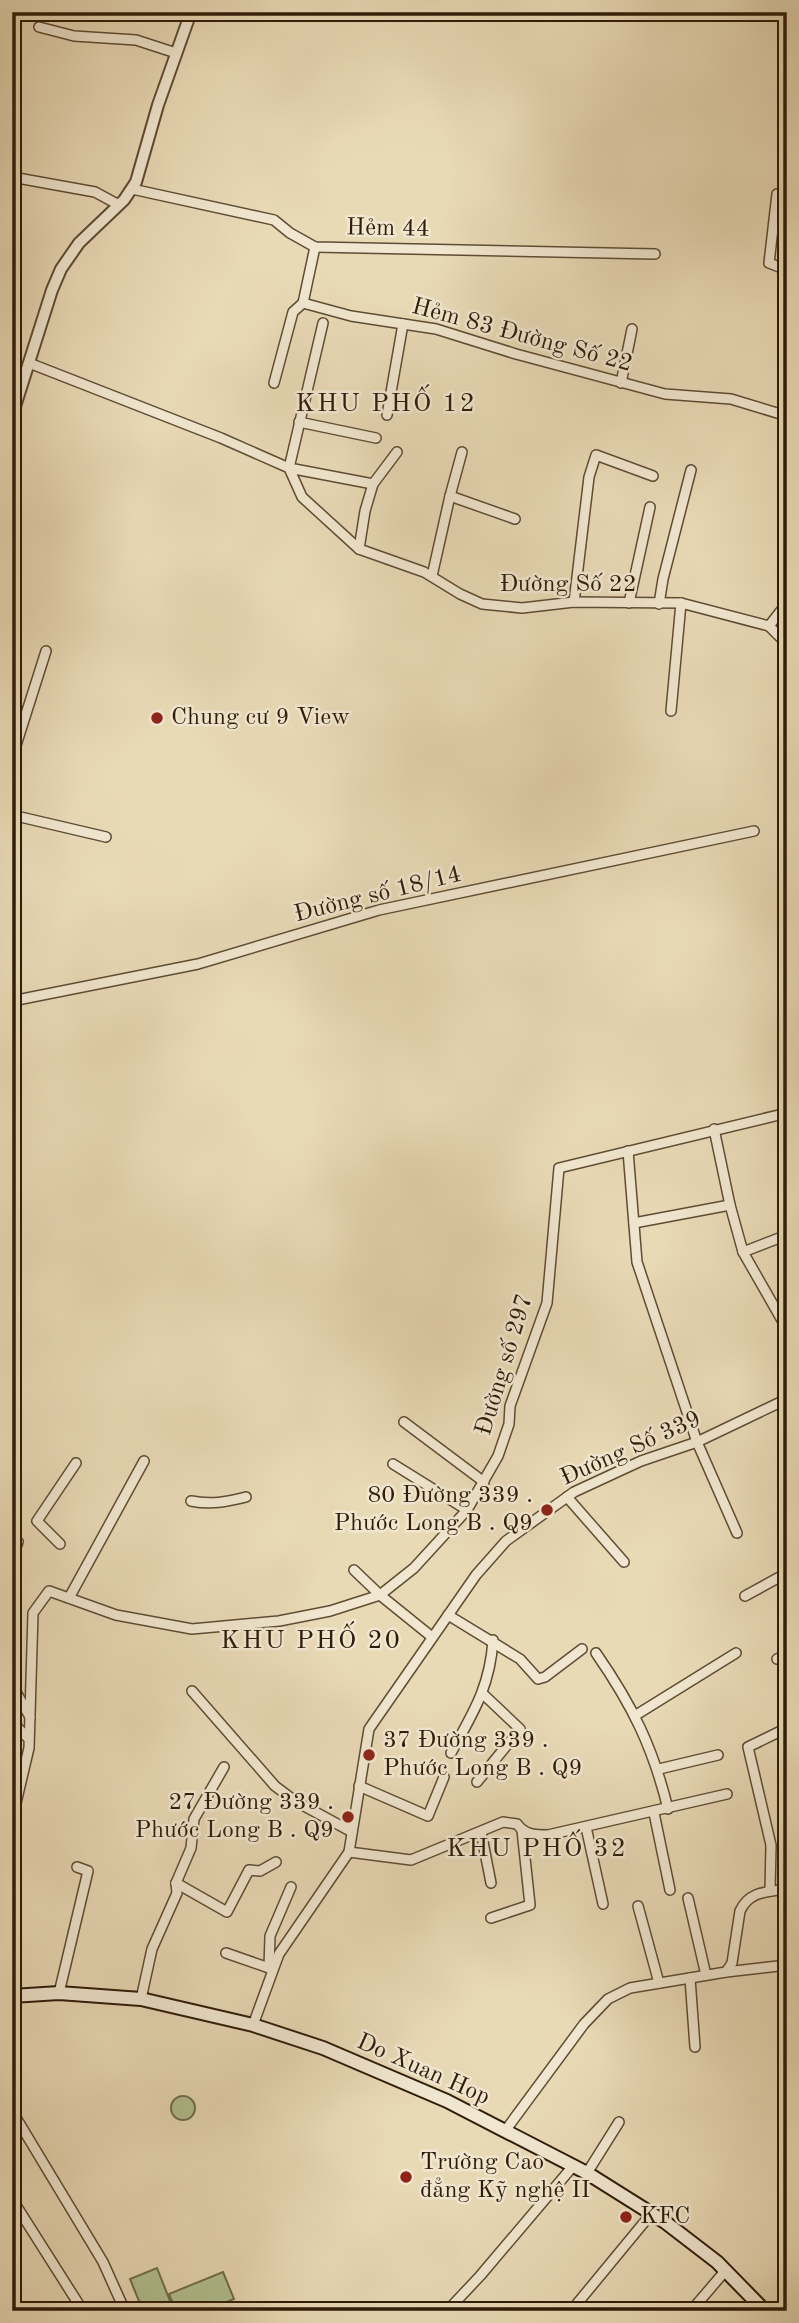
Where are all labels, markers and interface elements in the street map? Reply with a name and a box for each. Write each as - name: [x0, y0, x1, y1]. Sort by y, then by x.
- street label: Hẻm 44: [346, 216, 430, 242]
- street label: Hẻm 83 Đường Số 22: [409, 294, 635, 377]
- district label: KHU PHỐ 12: [295, 384, 477, 417]
- street label: Đường Số 22: [499, 572, 637, 597]
- place label: Chung cư 9 View: [171, 706, 350, 730]
- marker: Chung cư 9 View: [149, 710, 165, 726]
- street label: Đường số 18/14: [292, 862, 464, 927]
- street label: Đường số 297: [471, 1291, 538, 1439]
- street label: Đường Số 339: [557, 1406, 705, 1491]
- place label: 80 Đường 339 . Phước Long B . Q9: [334, 1484, 533, 1536]
- marker: 80 Đường 339 . Phước Long B . Q9: [539, 1502, 555, 1518]
- district label: KHU PHỐ 20: [220, 1621, 402, 1654]
- place label: 37 Đường 339 . Phước Long B . Q9: [383, 1729, 582, 1781]
- marker: 37 Đường 339 . Phước Long B . Q9: [361, 1747, 377, 1763]
- place label: 27 Đường 339 . Phước Long B . Q9: [135, 1791, 334, 1843]
- marker: 27 Đường 339 . Phước Long B . Q9: [340, 1809, 356, 1825]
- district label: KHU PHỐ 32: [446, 1829, 628, 1862]
- street label: Do Xuan Hop: [353, 2030, 493, 2110]
- place label: Trường Cao đẳng Kỹ nghệ II: [420, 2151, 590, 2203]
- marker: Trường Cao đẳng Kỹ nghệ II: [398, 2169, 414, 2185]
- place label: KFC: [640, 2205, 690, 2229]
- marker: KFC: [618, 2209, 634, 2225]

